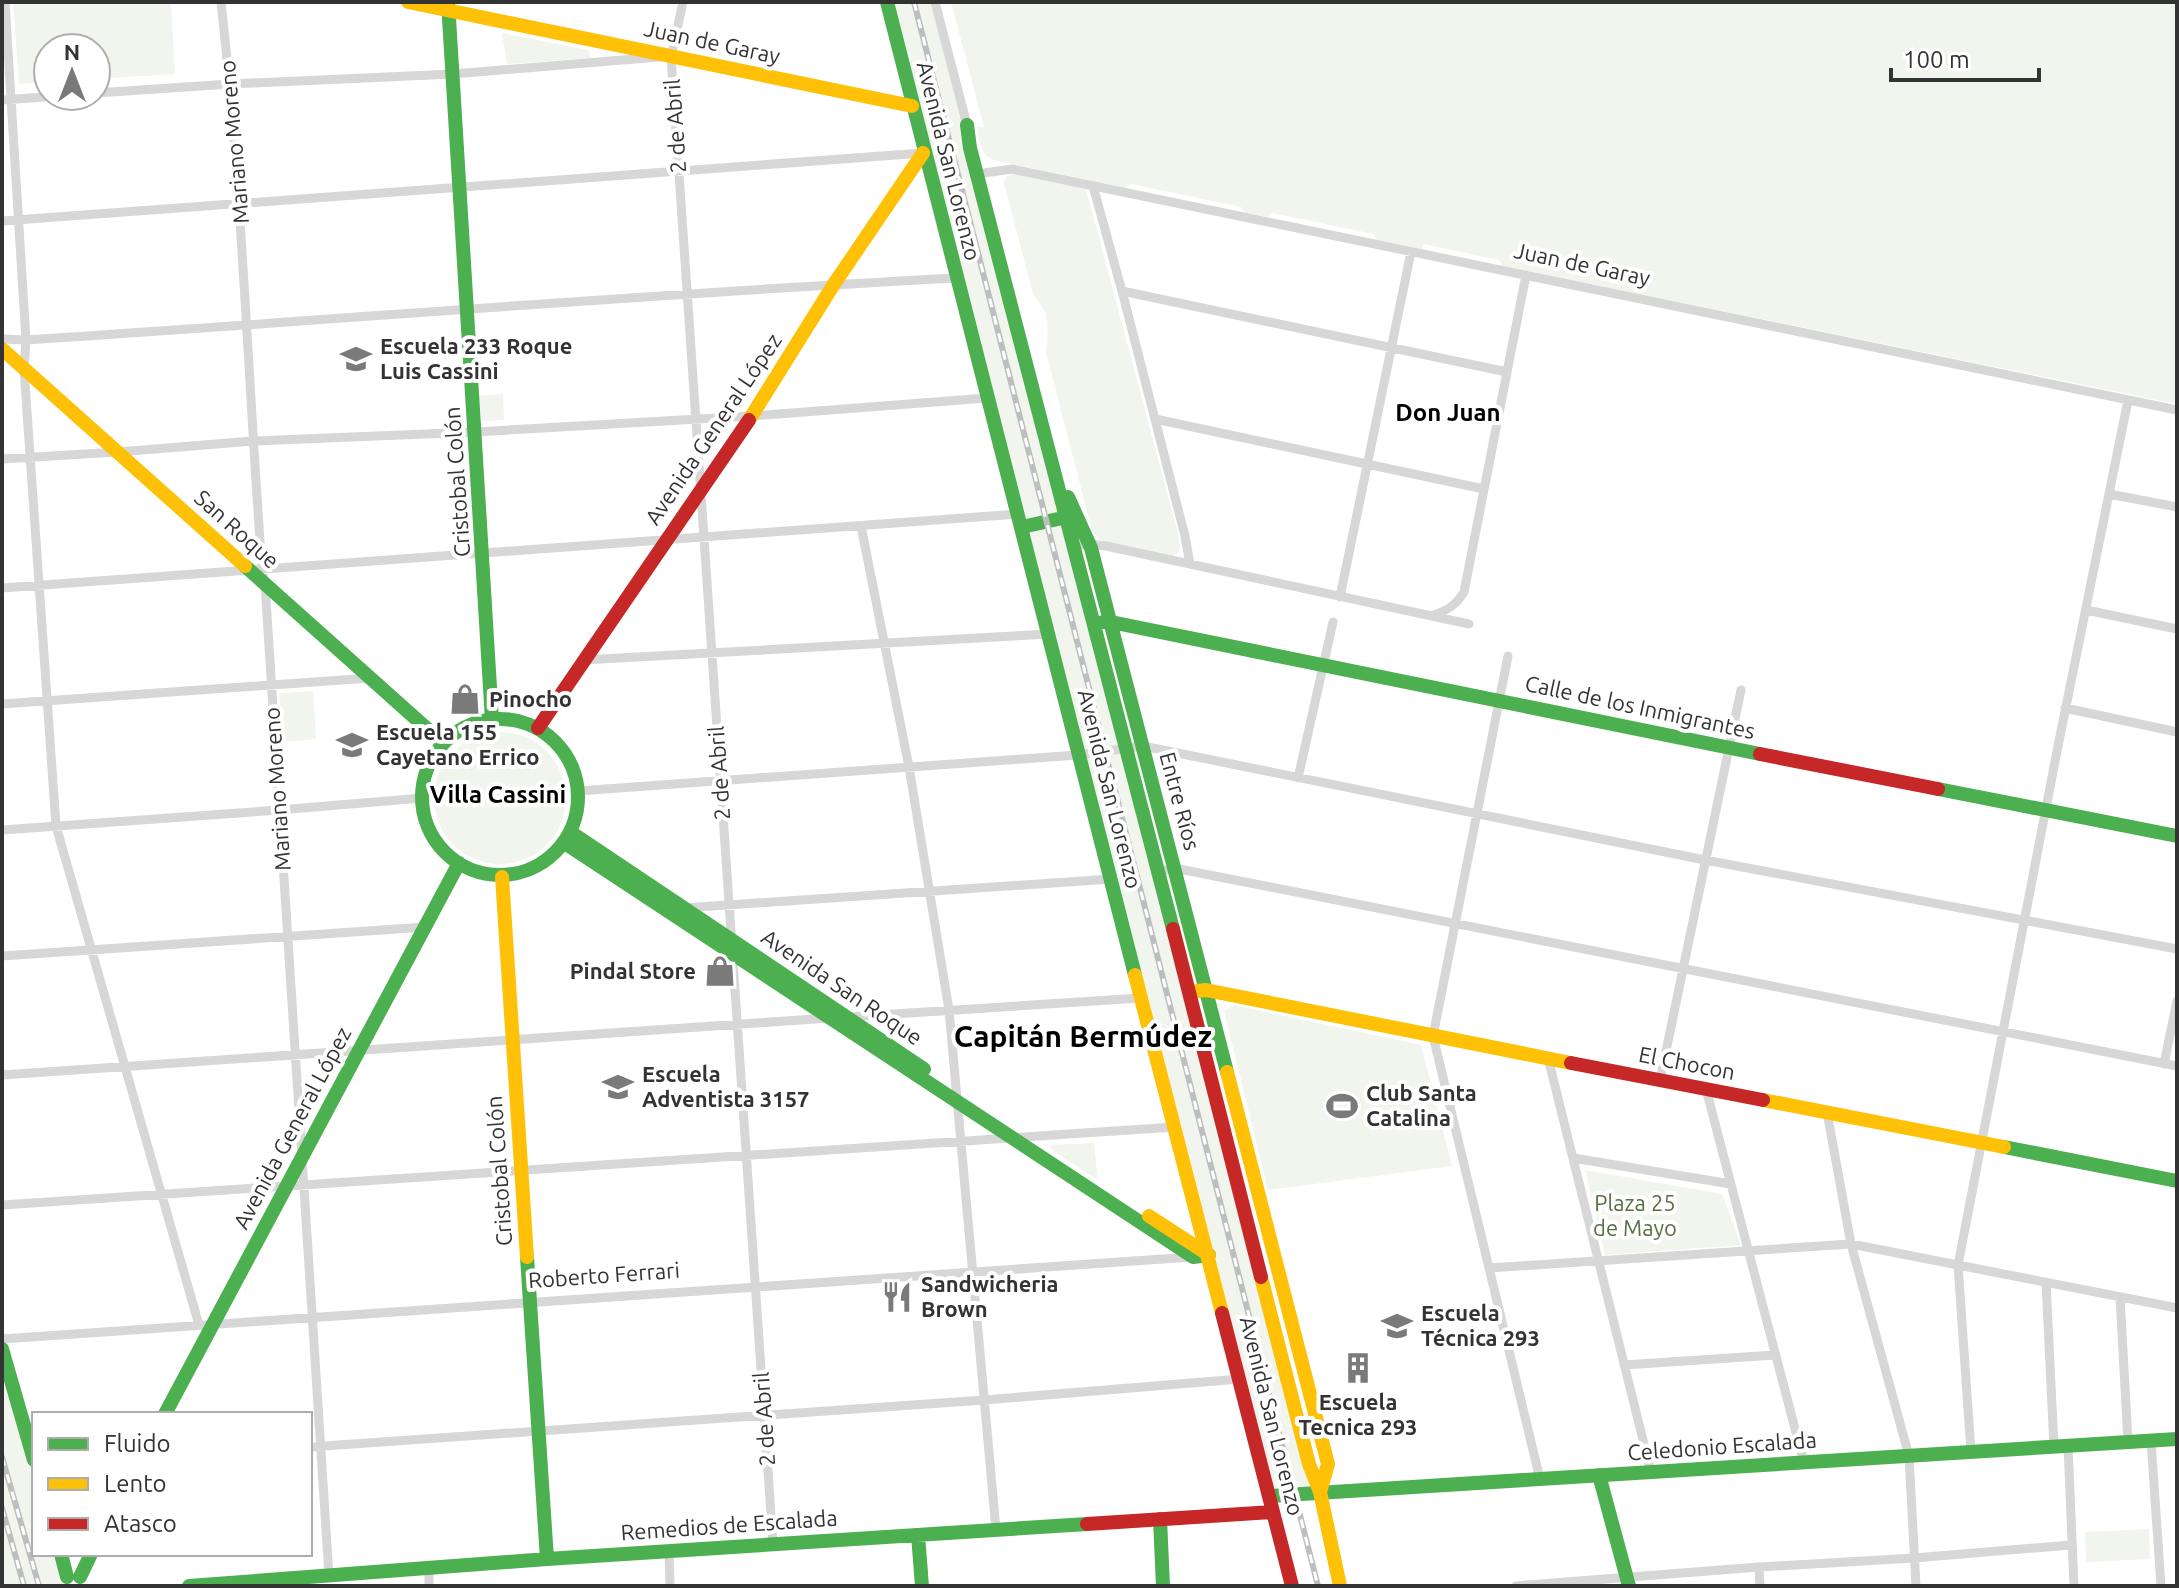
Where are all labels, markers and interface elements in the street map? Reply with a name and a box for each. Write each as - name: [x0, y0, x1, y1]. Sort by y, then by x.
- street label: Juan de Garay: [642, 15, 783, 68]
- north arrow: [32, 32, 112, 112]
- scale bar: [1891, 32, 2039, 82]
- text: N: [64, 39, 80, 64]
- text: 100 m: [1903, 46, 1970, 73]
- street label: Mariano Moreno: [214, 59, 253, 225]
- street label: Avenida San Lorenzo: [913, 59, 986, 263]
- street label: 2 de Abril: [659, 78, 690, 174]
- street label: Juan de Garay: [1512, 237, 1653, 290]
- street label: Avenida General López: [639, 328, 786, 529]
- place label: Escuela 233 Roque Luis Cassini: [380, 333, 572, 383]
- school or university icon: Escuela 233 Roque Luis Cassini: [339, 342, 373, 376]
- district label: Don Juan: [1395, 399, 1501, 426]
- street label: Cristobal Colón: [439, 406, 474, 558]
- street label: San Roque: [190, 484, 285, 573]
- street label: Calle de los Inmigrantes: [1523, 670, 1757, 743]
- shop icon: Pinocho: [448, 682, 482, 716]
- place label: Pinocho: [489, 686, 572, 711]
- street label: Avenida San Lorenzo: [1074, 687, 1147, 891]
- street label: Mariano Moreno: [258, 706, 295, 872]
- place label: Escuela 155 Cayetano Errico: [376, 719, 539, 769]
- street label: 2 de Abril: [703, 725, 734, 821]
- school or university icon: Escuela 155 Cayetano Errico: [335, 728, 369, 762]
- street label: Entre Ríos: [1155, 749, 1206, 853]
- district label: Villa Cassini: [430, 781, 566, 808]
- street label: Avenida San Roque: [757, 924, 927, 1050]
- shop icon: Pindal Store: [703, 954, 737, 988]
- place label: Pindal Store: [570, 958, 696, 983]
- district label: Capitán Bermúdez: [954, 1019, 1212, 1053]
- street label: Avenida General López: [228, 1023, 355, 1233]
- street label: El Chocon: [1637, 1041, 1737, 1084]
- place label: Escuela Adventista 3157: [642, 1061, 809, 1111]
- school or university icon: Escuela Adventista 3157: [601, 1070, 635, 1104]
- place label: Club Santa Catalina: [1366, 1080, 1477, 1130]
- sports icon: Club Santa Catalina: [1325, 1089, 1359, 1123]
- street label: Cristobal Colón: [481, 1095, 516, 1247]
- park label: Plaza 25 de Mayo: [1593, 1190, 1677, 1240]
- street label: Roberto Ferrari: [527, 1257, 681, 1292]
- place label: Sandwicheria Brown: [921, 1271, 1058, 1321]
- restaurant icon: Sandwicheria Brown: [880, 1280, 914, 1314]
- place label: Escuela Técnica 293: [1421, 1300, 1540, 1350]
- school or university icon: Escuela Técnica 293: [1380, 1309, 1414, 1343]
- street label: Avenida San Lorenzo: [1236, 1314, 1309, 1518]
- building icon: Escuela Tecnica 293: [1341, 1351, 1375, 1385]
- street label: 2 de Abril: [748, 1371, 779, 1467]
- place label: Escuela Tecnica 293: [1299, 1389, 1417, 1439]
- legend: [32, 1412, 312, 1556]
- street label: Celedonio Escalada: [1626, 1426, 1817, 1465]
- text: Fluido: [104, 1430, 171, 1457]
- text: Lento: [104, 1470, 167, 1497]
- street label: Remedios de Escalada: [620, 1504, 838, 1545]
- text: Atasco: [104, 1510, 177, 1537]

